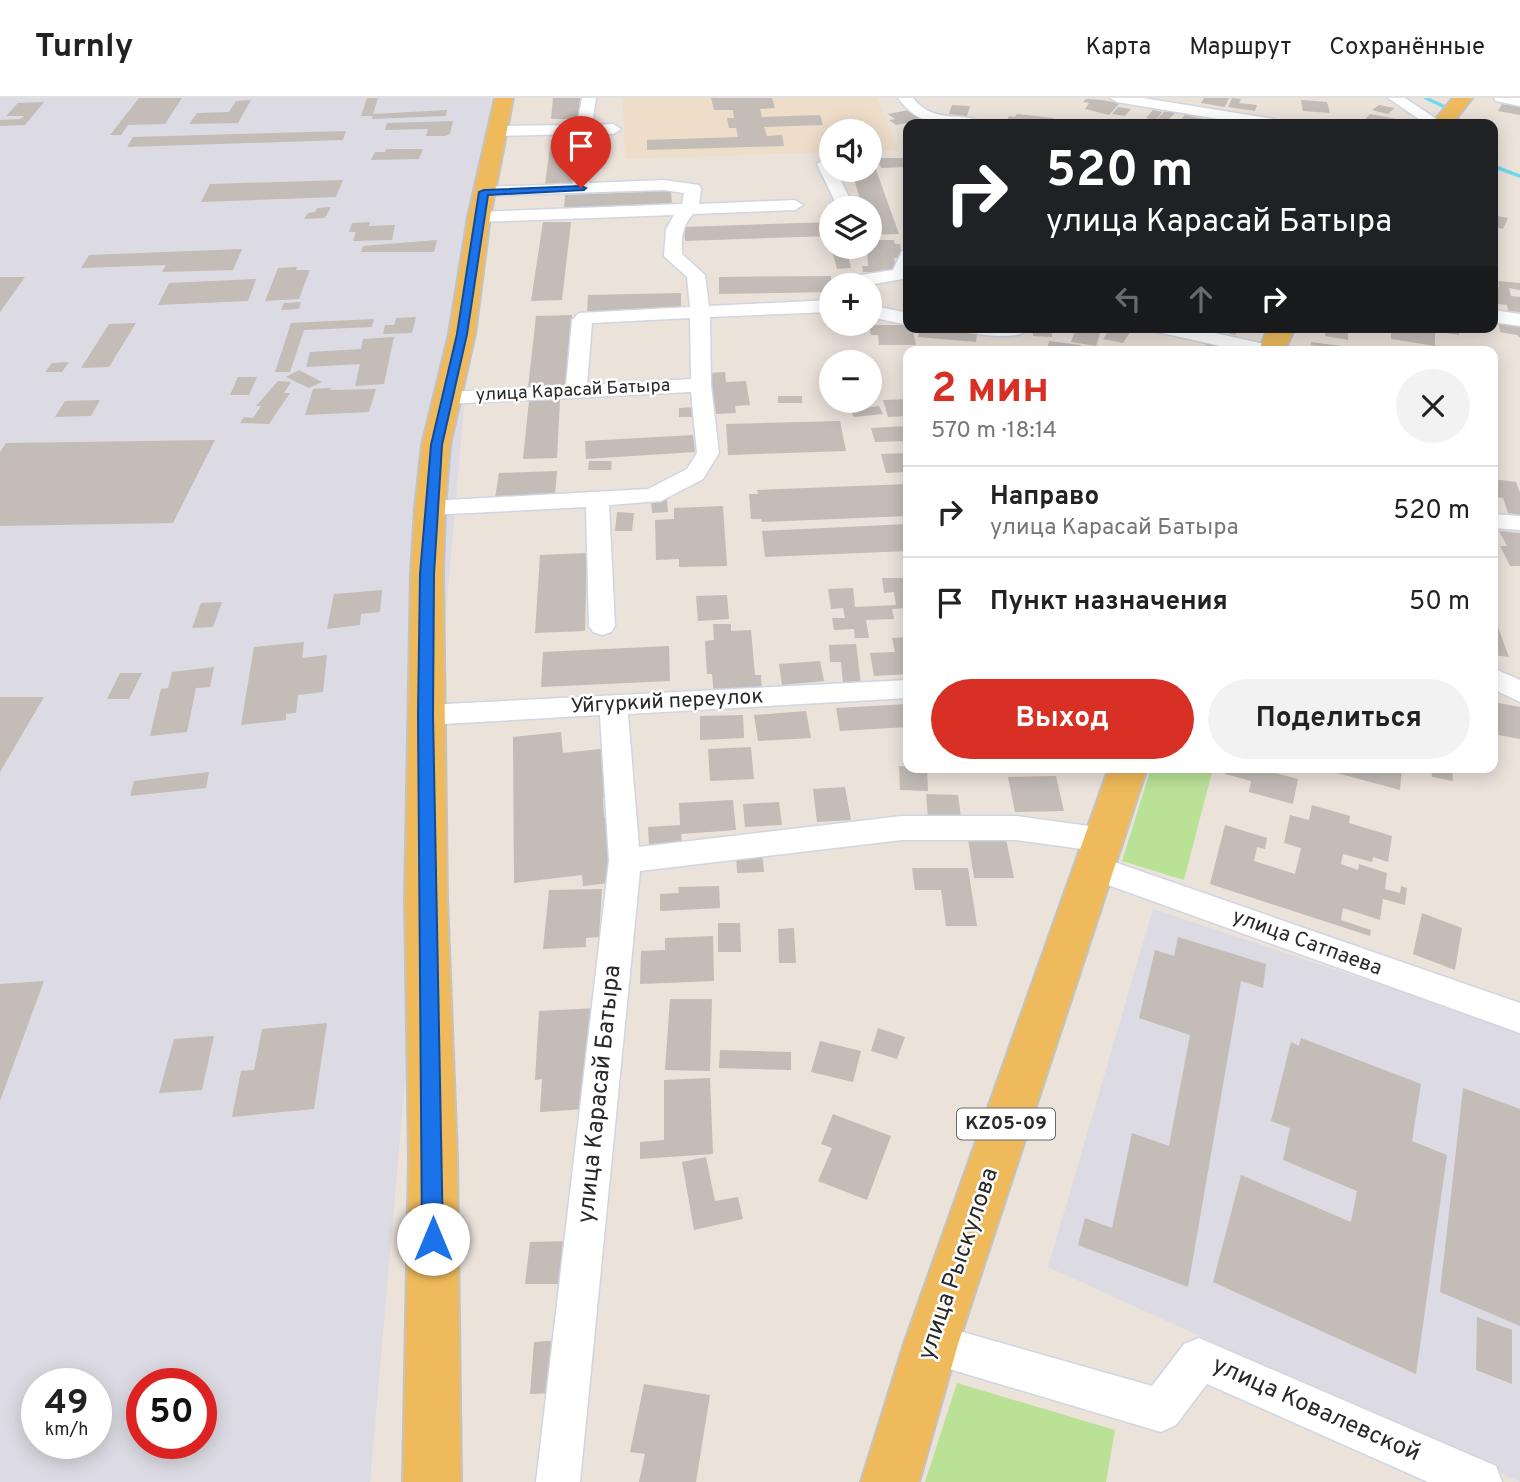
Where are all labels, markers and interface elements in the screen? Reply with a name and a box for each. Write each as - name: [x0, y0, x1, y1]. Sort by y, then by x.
- text: Turnly: [35, 27, 133, 69]
- text: Карта: [1085, 33, 1151, 63]
- text: Маршрут: [1189, 33, 1291, 63]
- text: Сохранённые: [1329, 33, 1485, 63]
- pin: [551, 116, 611, 188]
- map controls: [819, 119, 882, 413]
- button: sound: [819, 119, 882, 182]
- icon: arrive: [562, 127, 600, 165]
- text: 520 m: [1046, 142, 1193, 204]
- icon: right: [931, 147, 1022, 238]
- button: layers: [819, 196, 882, 259]
- text: улица Карасай Батыра: [1046, 203, 1392, 243]
- button: +: [819, 273, 882, 336]
- icon: left: [1109, 280, 1147, 318]
- icon: ahead: [1182, 280, 1220, 318]
- icon: right: [1255, 280, 1293, 318]
- button: −: [819, 350, 882, 413]
- text: 2 мин: [931, 364, 1049, 417]
- button: close: [1396, 369, 1470, 443]
- street label: улица Карасай Батыра: [475, 374, 671, 408]
- text: 570 m · 18:14: [931, 417, 1057, 446]
- text: Направо: [990, 481, 1099, 514]
- icon: right: [931, 493, 969, 531]
- text: 520 m: [1393, 495, 1470, 528]
- text: улица Карасай Батыра: [990, 514, 1239, 543]
- icon: arrive: [931, 584, 969, 622]
- text: Пункт назначения: [990, 586, 1228, 619]
- text: 50 m: [1409, 586, 1470, 619]
- button: Выход: [931, 679, 1194, 759]
- button: Поделиться: [1208, 679, 1470, 759]
- street label: Уйгуркий переулок: [570, 683, 764, 721]
- street label: улица Сатпаева: [1228, 903, 1386, 983]
- street label: улица Карасай Батыра: [572, 963, 628, 1225]
- road number: KZ05-09: [957, 1108, 1055, 1140]
- street label: улица Рыскулова: [912, 1164, 1006, 1364]
- position arrow: [396, 1202, 470, 1276]
- street label: улица Ковалевской: [1207, 1351, 1425, 1469]
- speed limit sign: 50: [126, 1368, 217, 1459]
- text: 49: [44, 1382, 89, 1426]
- text: km/h: [45, 1419, 88, 1442]

